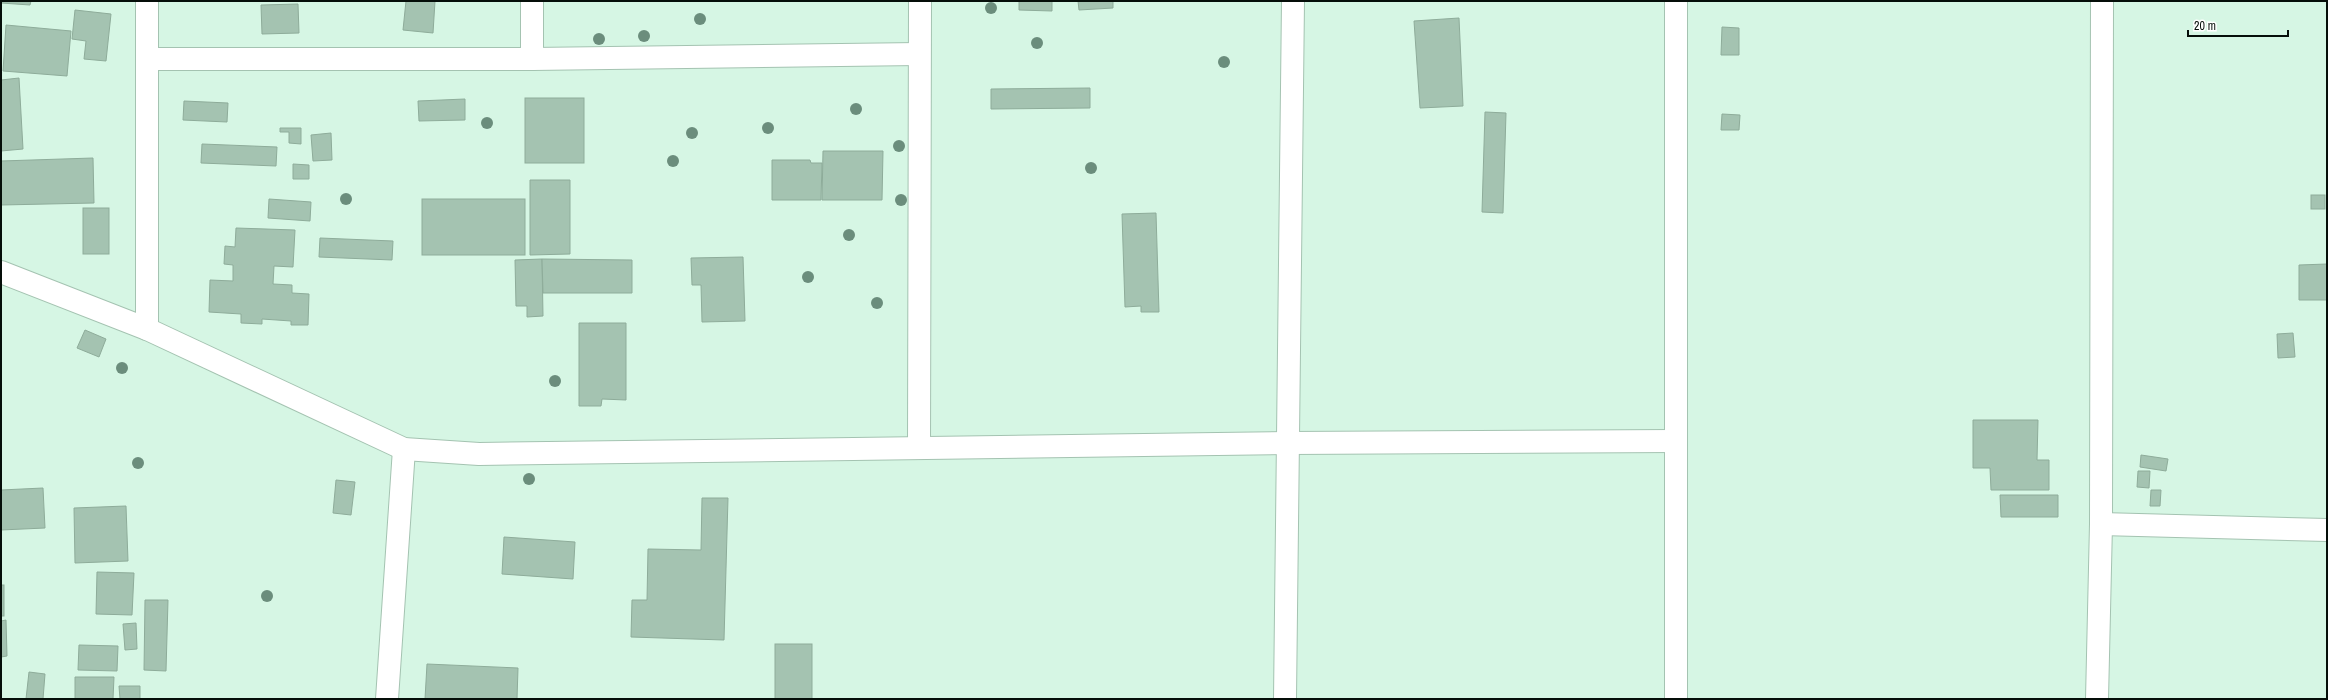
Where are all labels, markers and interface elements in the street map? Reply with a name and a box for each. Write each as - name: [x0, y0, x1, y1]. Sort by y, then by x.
- scale bar: [2188, 12, 2288, 38]
- text: 20 m: [2194, 18, 2216, 34]

